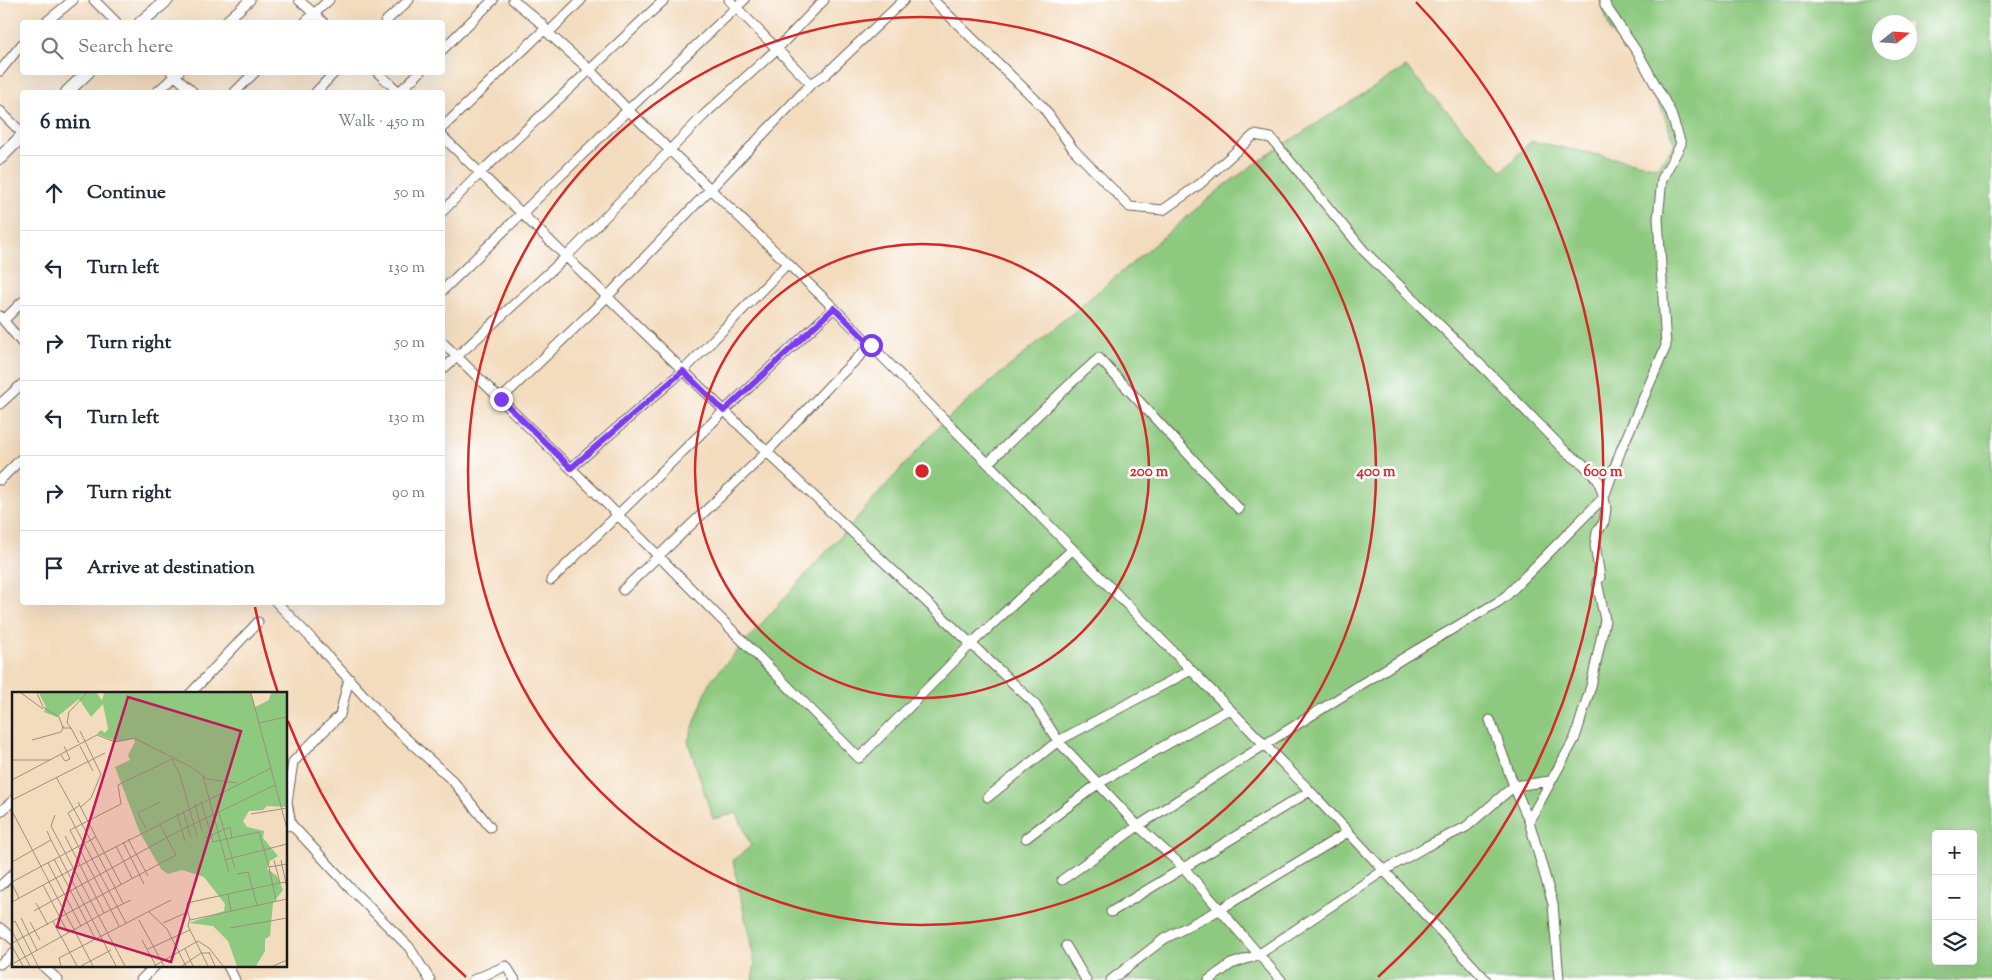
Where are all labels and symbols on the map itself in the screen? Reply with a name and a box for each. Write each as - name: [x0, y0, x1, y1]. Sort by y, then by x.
- north arrow: [1872, 15, 1917, 60]
- route start: [860, 334, 883, 357]
- route end: [490, 388, 513, 411]
- centre of rings: [913, 462, 931, 480]
- text: 200 m: [1130, 462, 1169, 483]
- text: 400 m: [1356, 462, 1396, 483]
- text: 600 m: [1584, 462, 1623, 483]
- inset map: [12, 692, 288, 968]

